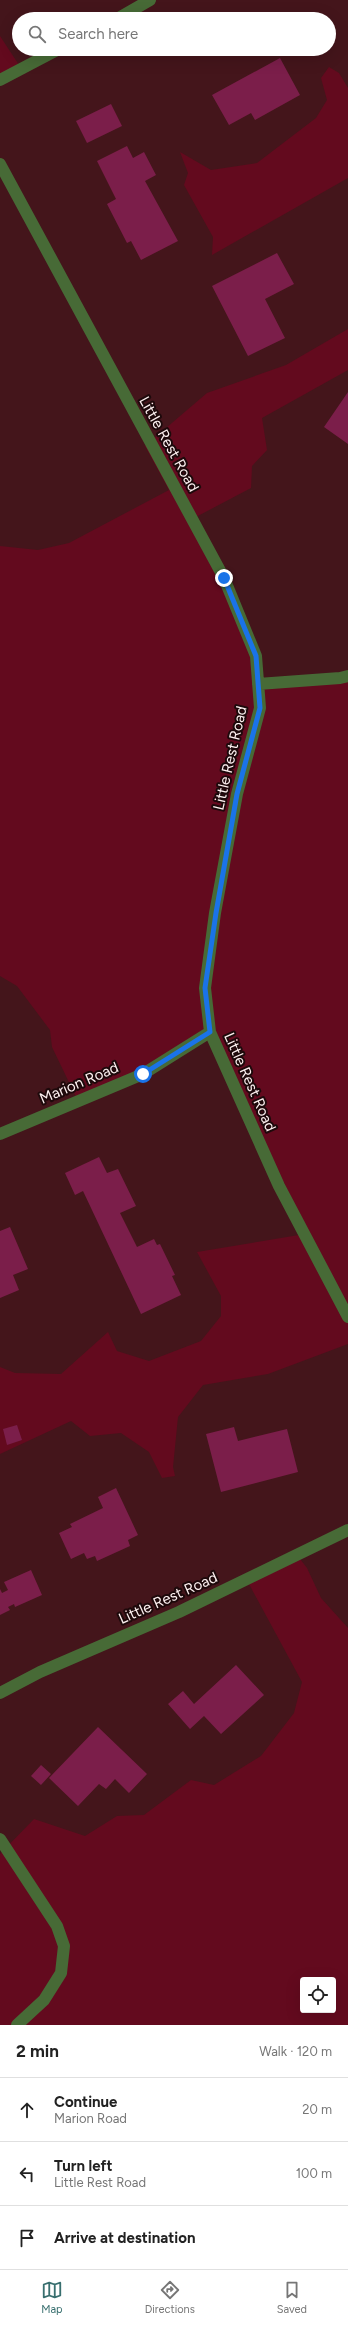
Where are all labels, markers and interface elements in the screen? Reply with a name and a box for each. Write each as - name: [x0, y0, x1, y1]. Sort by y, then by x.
- search box: [12, 12, 336, 56]
- icon: search: [26, 23, 48, 45]
- text: Search here: [58, 25, 138, 43]
- street label: Little Rest Road: [135, 393, 203, 495]
- route end: [215, 569, 233, 587]
- street label: Little Rest Road: [209, 704, 251, 812]
- street label: Little Rest Road: [220, 1030, 280, 1134]
- street label: Marion Road: [37, 1058, 121, 1108]
- route start: [134, 1065, 152, 1083]
- street label: Little Rest Road: [116, 1568, 220, 1628]
- map controls: [300, 1977, 336, 2013]
- button: locate: [300, 1977, 336, 2013]
- text: 2 min: [16, 2041, 59, 2061]
- text: Walk · 120 m: [259, 2044, 332, 2059]
- text: Continue: [54, 2093, 117, 2111]
- icon: ahead: [16, 2099, 38, 2121]
- text: 20 m: [302, 2102, 332, 2117]
- text: Marion Road: [54, 2111, 127, 2126]
- text: Turn left: [54, 2157, 112, 2175]
- icon: left: [16, 2163, 38, 2185]
- text: 100 m: [296, 2166, 332, 2181]
- text: Little Rest Road: [54, 2175, 146, 2190]
- icon: arrive: [16, 2227, 38, 2249]
- text: Arrive at destination: [54, 2229, 195, 2247]
- tab: Map: [41, 2279, 63, 2316]
- tab: Directions: [145, 2279, 195, 2316]
- tab: Saved: [277, 2279, 307, 2316]

